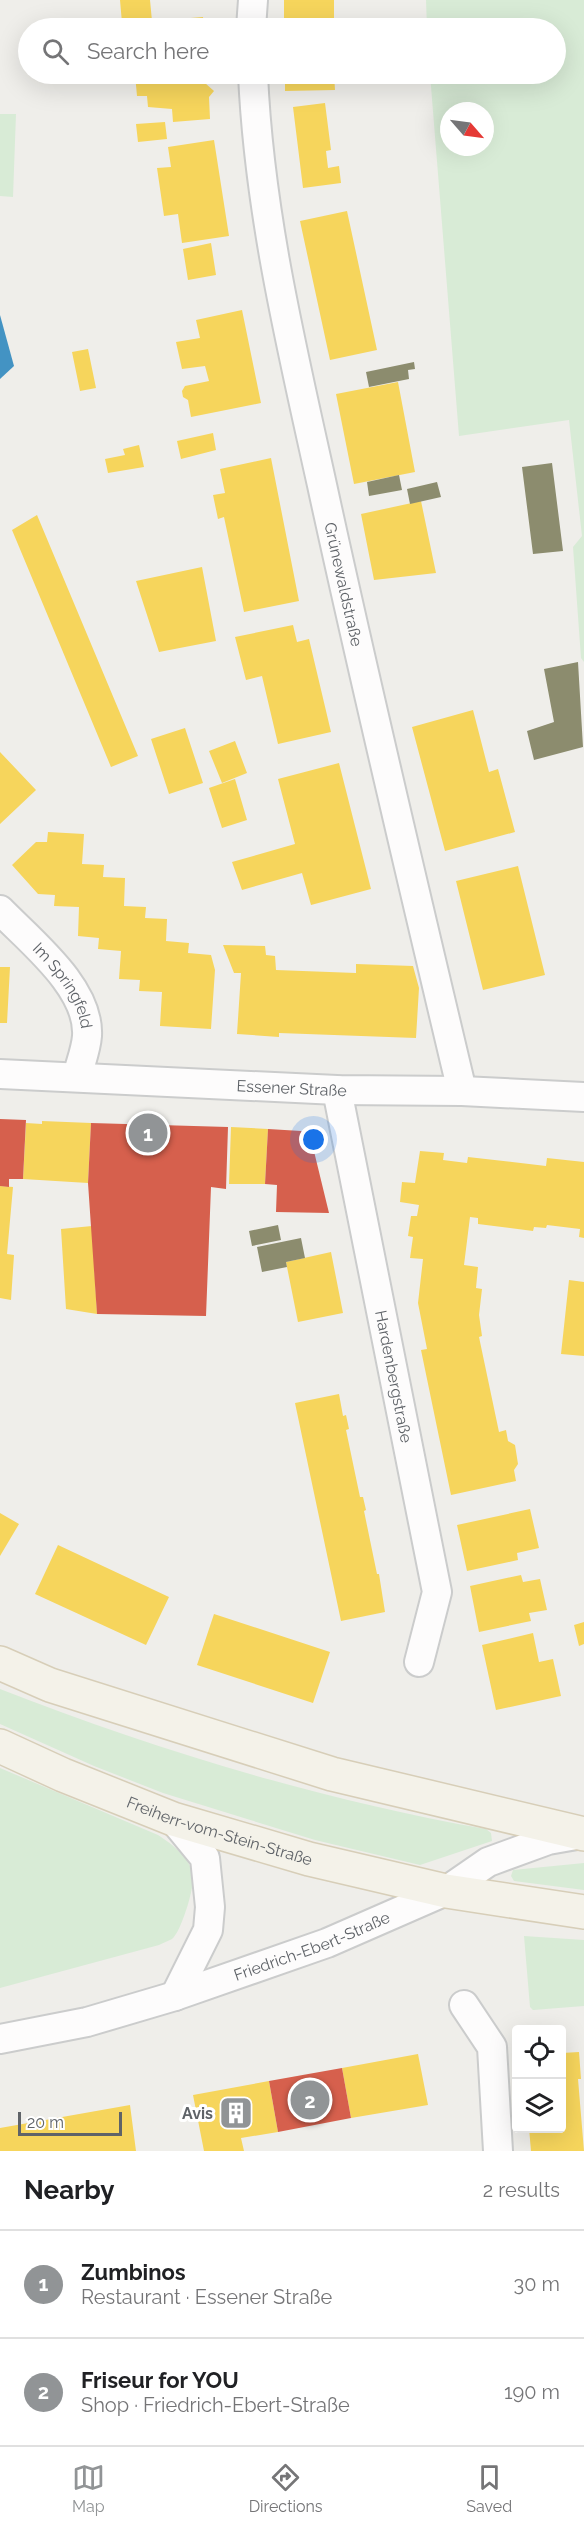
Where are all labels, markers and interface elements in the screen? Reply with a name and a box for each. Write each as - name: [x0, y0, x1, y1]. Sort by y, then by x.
- search box: [18, 18, 566, 84]
- icon: search: [39, 35, 72, 68]
- text: Search here: [87, 38, 209, 64]
- north arrow: [440, 102, 494, 156]
- street label: Grünewaldstraße: [320, 521, 367, 648]
- street label: Im Springfeld: [29, 939, 96, 1030]
- street label: Essener Straße: [236, 1076, 347, 1100]
- pin: 1: [128, 1110, 168, 1156]
- your location: [299, 1125, 328, 1154]
- street label: Hardenbergstraße: [371, 1309, 416, 1444]
- street label: Freiherr-vom-Stein-Straße: [124, 1793, 315, 1870]
- street label: Friedrich-Ebert-Straße: [231, 1908, 393, 1985]
- map controls: [512, 2025, 566, 2133]
- button: locate: [512, 2025, 566, 2079]
- pin: 2: [290, 2078, 330, 2122]
- button: layers: [512, 2079, 566, 2133]
- building icon: Avis: [218, 2095, 254, 2131]
- place label: Avis: [182, 2104, 213, 2123]
- scale bar: [18, 2109, 122, 2136]
- text: 20 m: [27, 2113, 64, 2132]
- text: Nearby: [24, 2175, 114, 2205]
- text: 2 results: [483, 2178, 560, 2202]
- text: Zumbinos: [81, 2259, 186, 2285]
- text: 1: [39, 2272, 48, 2296]
- text: 30 m: [514, 2272, 560, 2296]
- text: Restaurant · Essener Straße: [81, 2285, 332, 2309]
- text: Friseur for YOU: [81, 2367, 239, 2393]
- text: 2: [38, 2380, 49, 2404]
- text: 190 m: [504, 2380, 560, 2404]
- text: Shop · Friedrich-Ebert-Straße: [81, 2393, 350, 2417]
- tab: Map: [72, 2461, 105, 2516]
- tab: Directions: [249, 2461, 323, 2516]
- tab: Saved: [466, 2461, 512, 2516]

